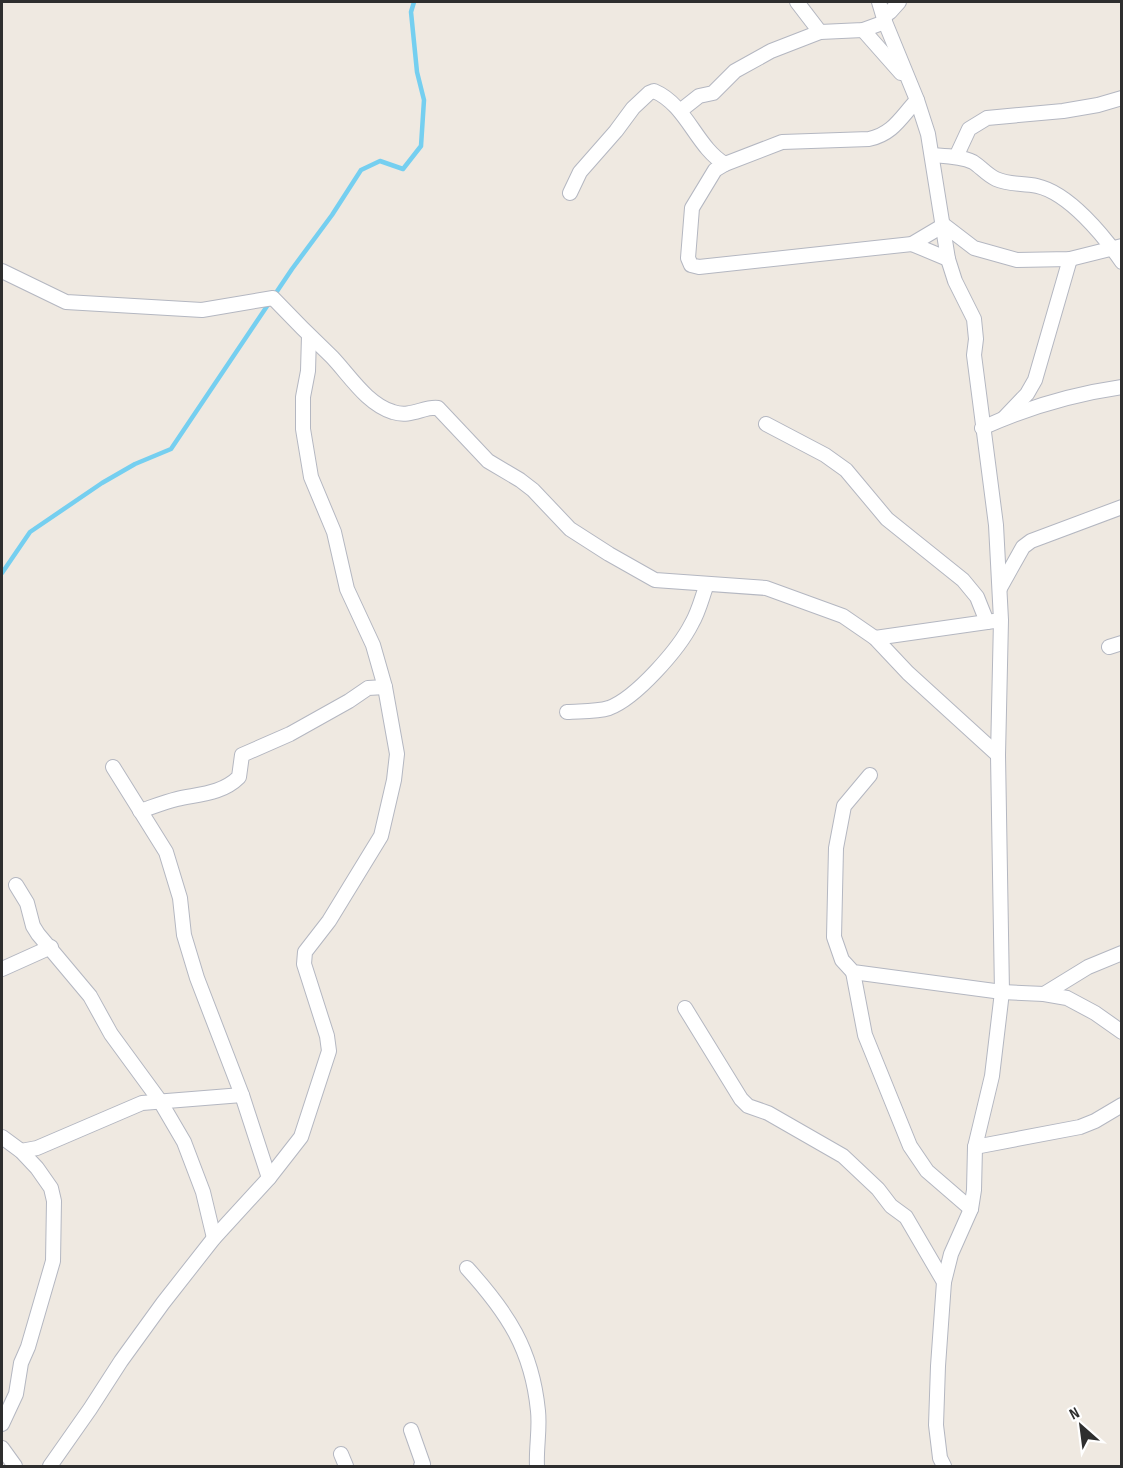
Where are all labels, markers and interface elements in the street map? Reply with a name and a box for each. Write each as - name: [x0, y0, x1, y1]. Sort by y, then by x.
- north arrow: [1051, 1396, 1111, 1456]
- text: N: [1066, 1404, 1083, 1424]

